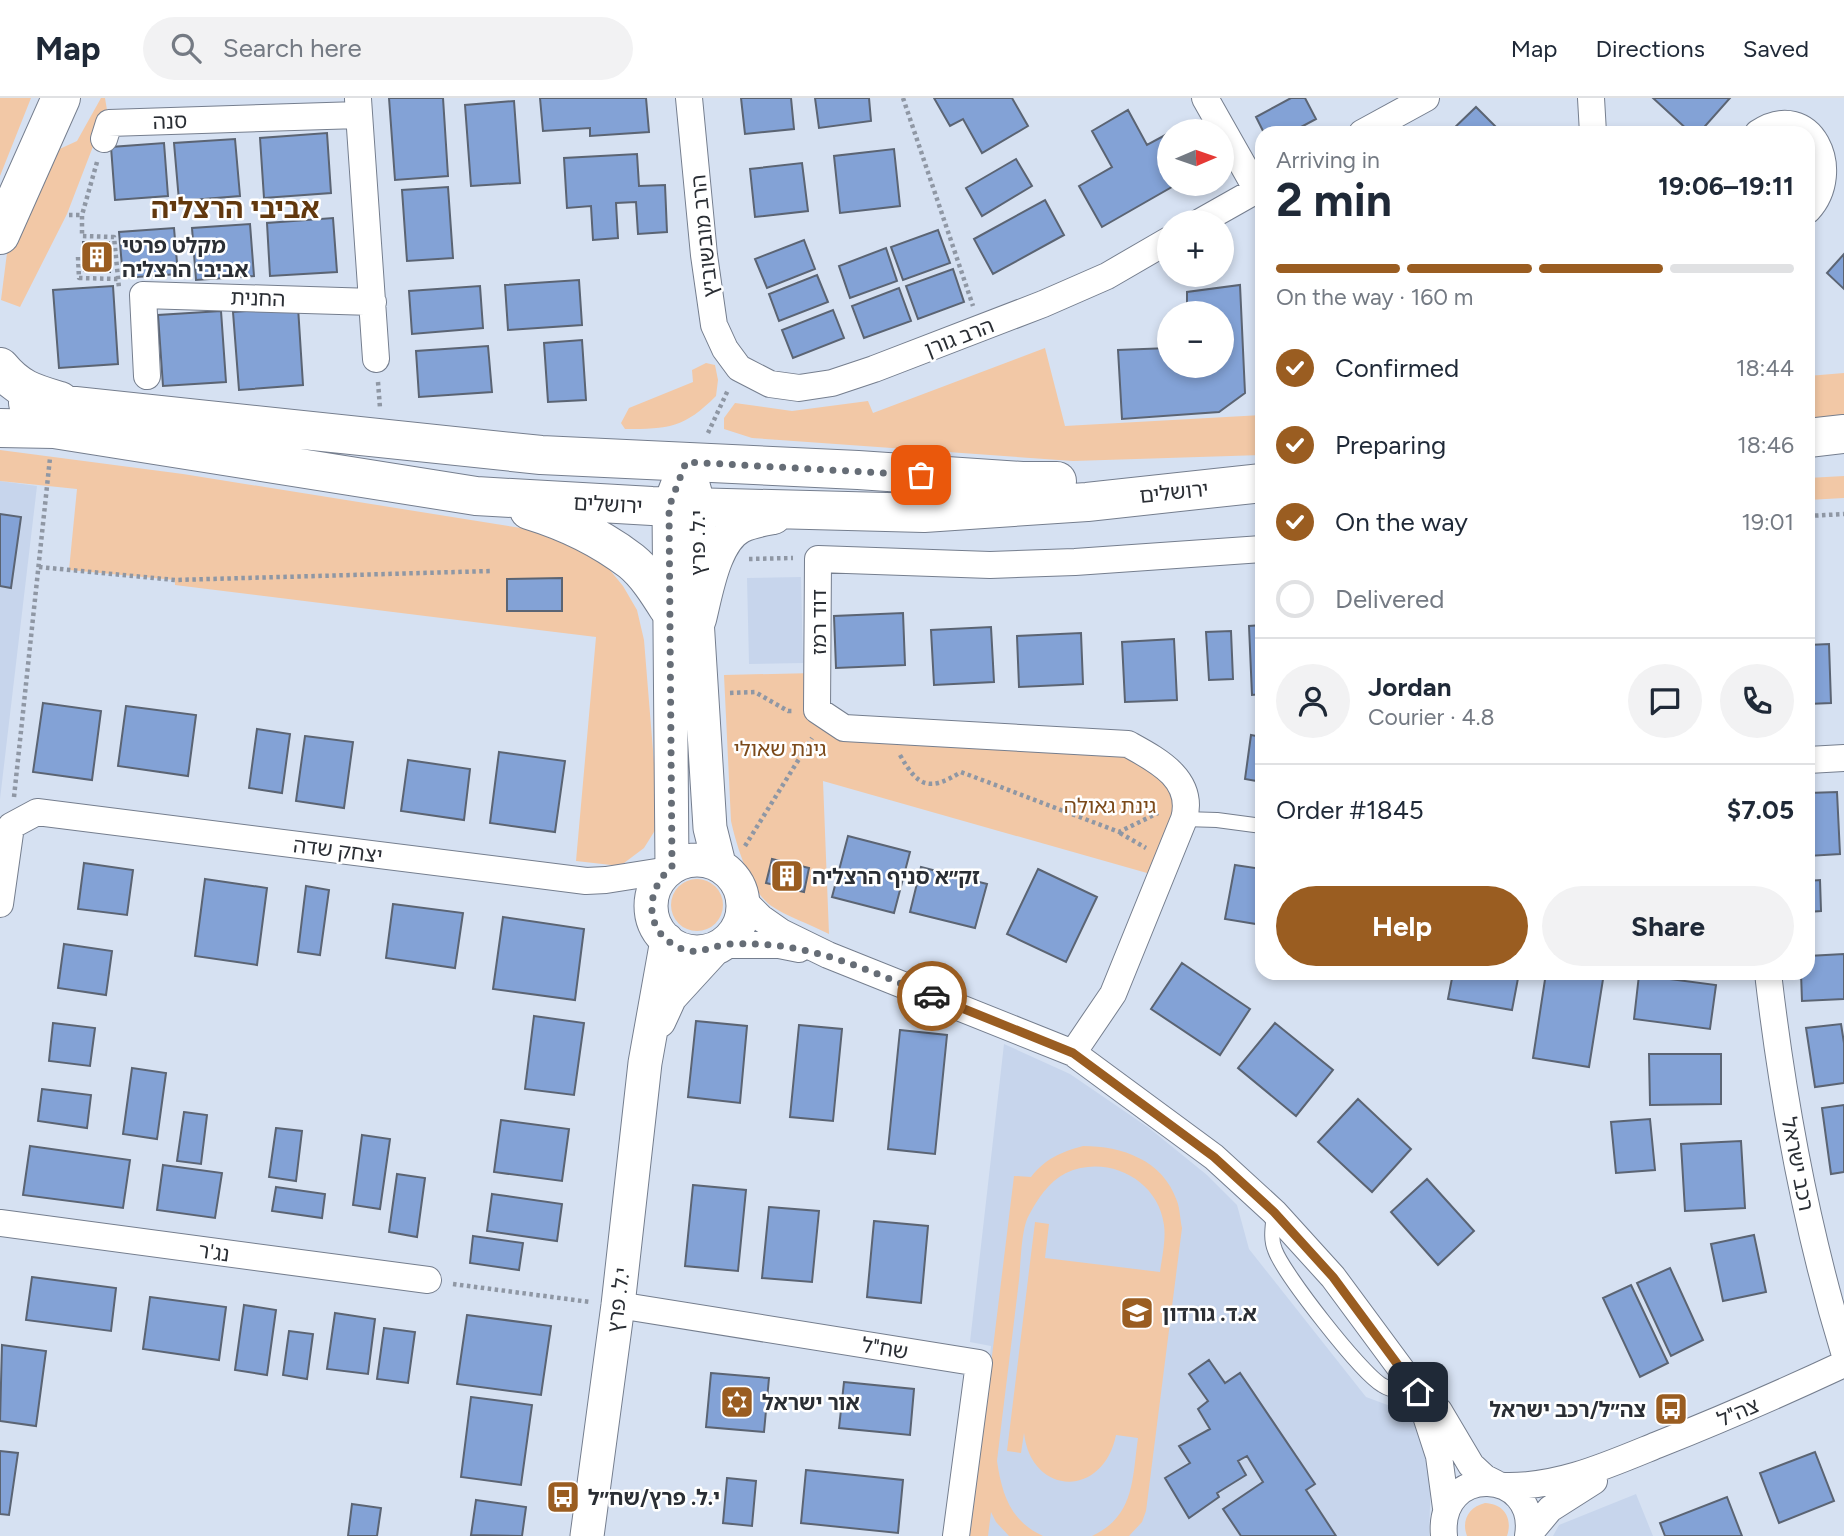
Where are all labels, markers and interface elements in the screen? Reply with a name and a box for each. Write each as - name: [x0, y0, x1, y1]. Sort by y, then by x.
- search box: [143, 17, 633, 80]
- text: Map: [35, 29, 101, 68]
- icon: search: [167, 29, 205, 67]
- text: Search here: [223, 32, 362, 64]
- text: Map: [1511, 34, 1557, 63]
- text: Directions: [1595, 34, 1705, 63]
- text: Saved: [1743, 34, 1809, 63]
- street label: סנה: [152, 108, 188, 134]
- north arrow: [1157, 119, 1234, 196]
- map controls: [1157, 119, 1234, 378]
- text: Arriving in: [1276, 146, 1380, 174]
- text: 19:06–19:11: [1658, 170, 1794, 202]
- text: 2 min: [1276, 172, 1392, 228]
- street label: הרב מובשוביץ: [685, 173, 723, 299]
- district label: אביבי הרצליה: [151, 191, 319, 225]
- button: +: [1157, 210, 1234, 287]
- place label: מקלט פרטי אביבי הרצליה: [122, 233, 249, 282]
- building icon: מקלט פרטי אביבי הרצליה: [78, 238, 116, 276]
- text: On the way · 160 m: [1276, 283, 1473, 311]
- street label: החנית: [230, 285, 286, 311]
- button: −: [1157, 301, 1234, 378]
- street label: הרב גורן: [921, 312, 997, 362]
- icon: check: [1276, 349, 1314, 387]
- text: Confirmed: [1335, 352, 1459, 384]
- text: 18:44: [1736, 354, 1794, 382]
- icon: check: [1276, 426, 1314, 464]
- text: Preparing: [1335, 429, 1446, 461]
- text: 18:46: [1737, 431, 1794, 459]
- pin: [891, 445, 951, 505]
- icon: bag: [902, 456, 940, 494]
- street label: ירושלים: [1138, 476, 1210, 508]
- street label: ירושלים: [573, 490, 643, 518]
- icon: check: [1276, 503, 1314, 541]
- text: On the way: [1335, 506, 1468, 538]
- text: 19:01: [1741, 508, 1794, 536]
- street label: י.ל. פרץ: [685, 510, 710, 576]
- text: Delivered: [1335, 583, 1444, 615]
- street label: דוד רמז: [806, 589, 831, 655]
- button: person: [1276, 664, 1350, 738]
- button: chat: [1628, 664, 1702, 738]
- button: phone: [1720, 664, 1794, 738]
- text: Jordan: [1368, 671, 1451, 703]
- text: Courier · 4.8: [1368, 703, 1495, 731]
- park label: גינת שאולי: [734, 736, 827, 761]
- park label: גינת גאולה: [1064, 793, 1156, 818]
- text: Order #1845: [1276, 794, 1424, 826]
- text: $7.05: [1727, 794, 1794, 826]
- street label: יצחק שדה: [292, 832, 384, 868]
- building icon: זק״א סניף הרצליה: [768, 857, 806, 895]
- place label: זק״א סניף הרצליה: [812, 864, 980, 889]
- button: Help: [1276, 886, 1528, 966]
- button: Share: [1542, 886, 1794, 966]
- courier: [897, 961, 967, 1031]
- icon: car: [913, 977, 951, 1015]
- street label: רכב ישראל: [1777, 1115, 1819, 1213]
- street label: נג'ר: [197, 1237, 231, 1267]
- street label: י.ל. פרץ: [602, 1266, 634, 1334]
- school or university icon: א.ד. גורדון: [1118, 1294, 1156, 1332]
- place label: א.ד. גורדון: [1162, 1301, 1257, 1326]
- street label: שח"ל: [860, 1332, 910, 1364]
- pin: [1388, 1362, 1448, 1422]
- icon: home: [1399, 1373, 1437, 1411]
- synagogue icon: אור ישראל: [718, 1383, 756, 1421]
- place label: אור ישראל: [762, 1390, 860, 1415]
- bus stop icon: צה״ל/רכב ישראל: [1652, 1390, 1690, 1428]
- street label: צה"ל: [1714, 1392, 1762, 1432]
- place label: צה״ל/רכב ישראל: [1490, 1397, 1646, 1422]
- bus stop icon: י.ל. פרץ/שח״ל: [544, 1478, 582, 1516]
- place label: י.ל. פרץ/שח״ל: [588, 1485, 720, 1510]

